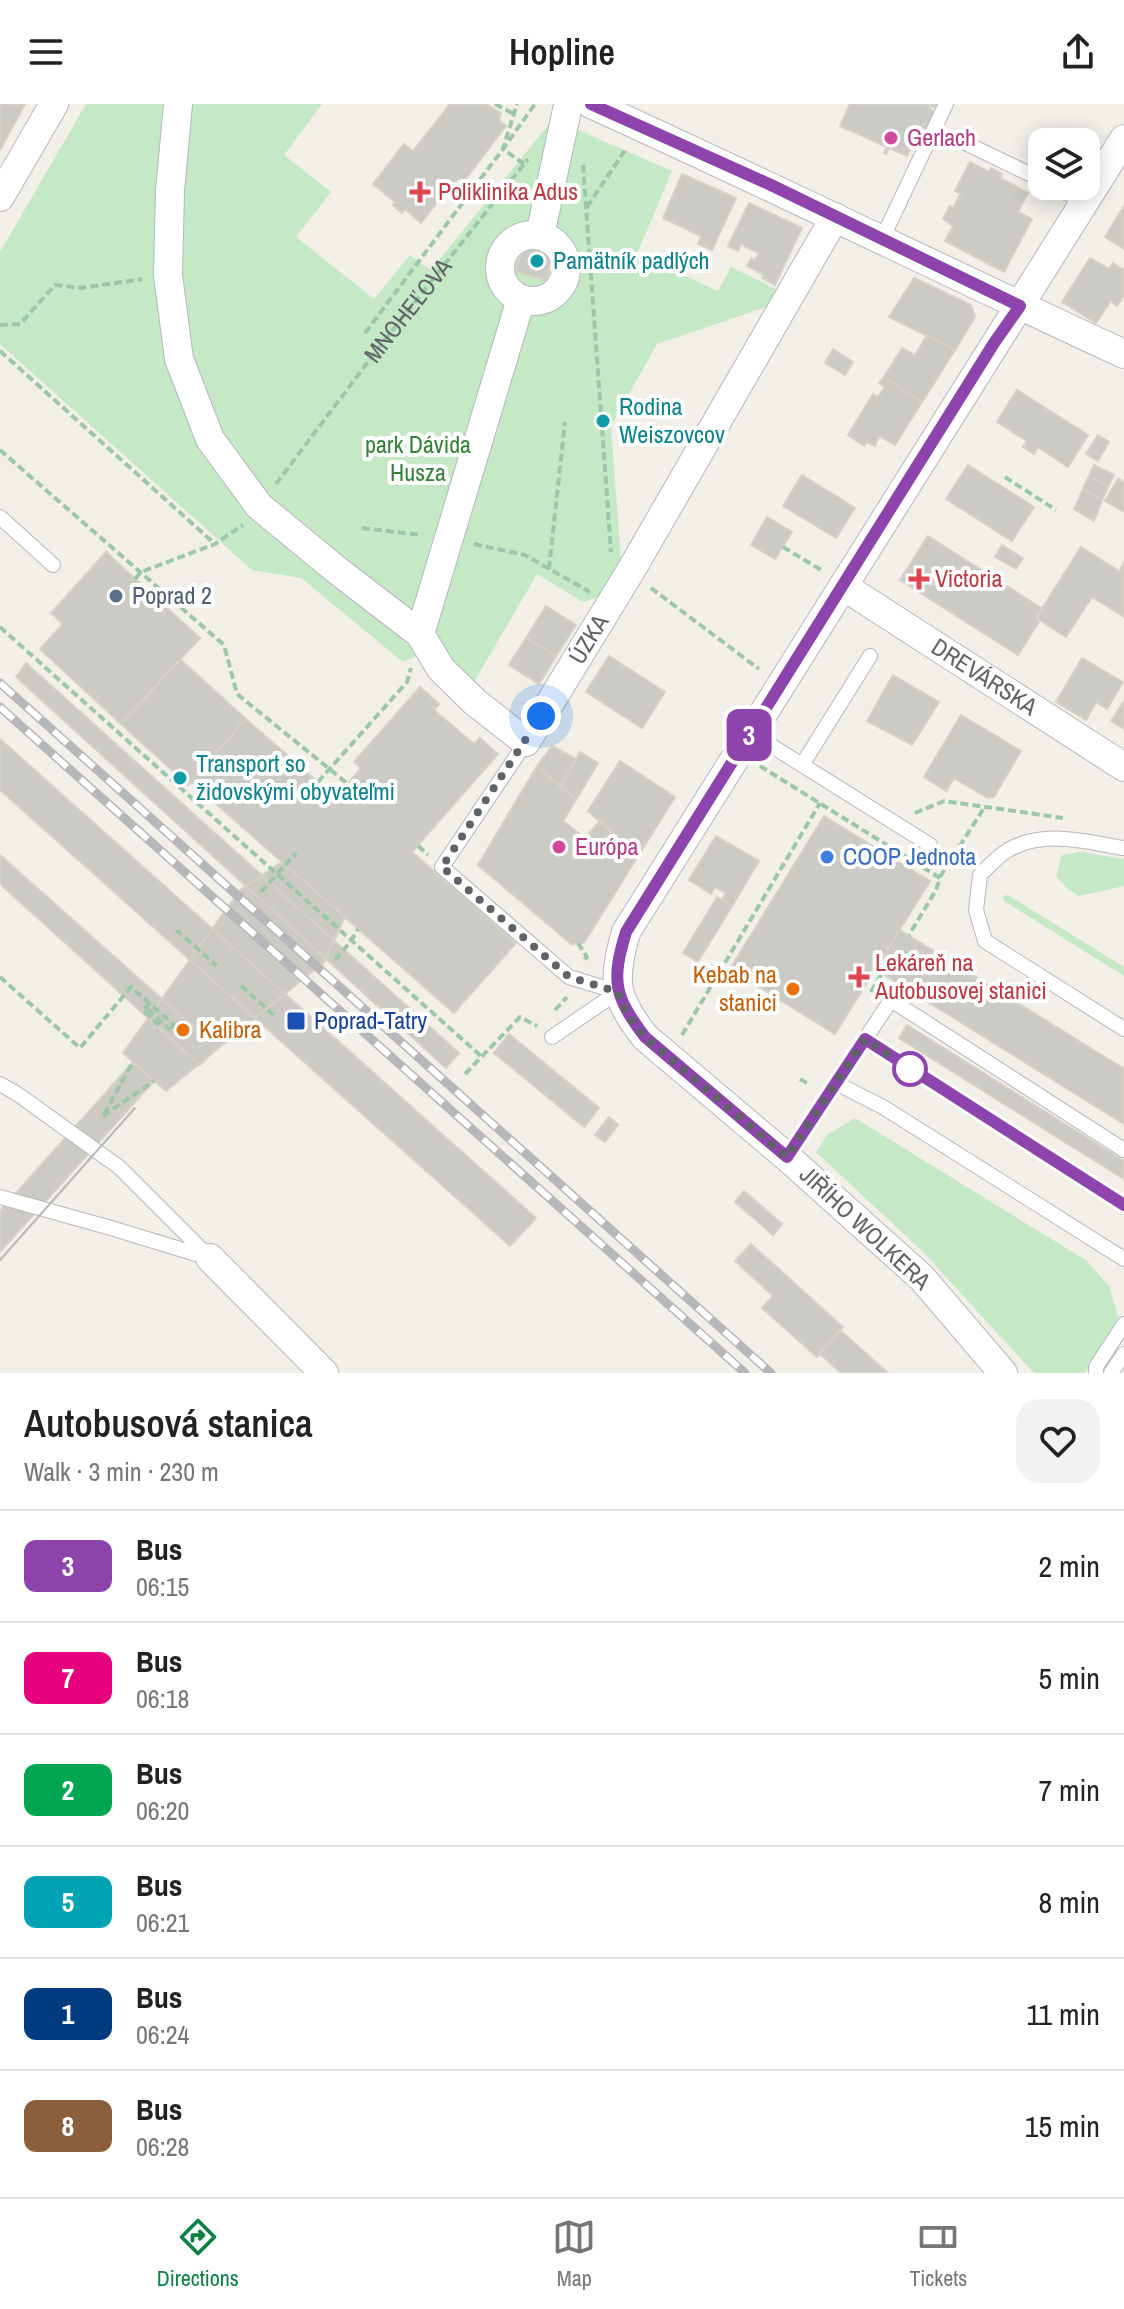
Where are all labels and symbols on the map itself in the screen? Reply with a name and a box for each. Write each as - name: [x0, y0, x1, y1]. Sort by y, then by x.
- place label: Gerlach: [907, 121, 976, 153]
- marker: Gerlach: [882, 129, 900, 147]
- place label: Poliklinika Adus: [438, 175, 578, 207]
- marker: Poliklinika Adus: [409, 181, 431, 203]
- place label: Pamätník padlých: [553, 244, 709, 276]
- street label: MNOHEĽOVA: [356, 251, 459, 369]
- marker: Pamätník padlých: [528, 252, 546, 270]
- place label: Rodina Weiszovcov: [619, 390, 725, 450]
- marker: Rodina Weiszovcov: [594, 412, 612, 430]
- park label: park Dávida Husza: [365, 428, 471, 488]
- place label: Victoria: [935, 562, 1003, 594]
- marker: Victoria: [910, 570, 928, 588]
- place label: Poprad 2: [132, 579, 212, 611]
- marker: Poprad 2: [107, 587, 125, 605]
- street label: ÚZKA: [561, 607, 616, 670]
- street label: DREVÁRSKA: [926, 630, 1045, 723]
- your location: [521, 696, 561, 736]
- line badge: 3: [723, 709, 775, 761]
- place label: Transport so židovskými obyvateľmi: [196, 747, 395, 807]
- marker: Transport so židovskými obyvateľmi: [171, 769, 189, 787]
- place label: Európa: [575, 830, 639, 862]
- marker: Európa: [550, 838, 568, 856]
- place label: COOP Jednota: [843, 840, 976, 872]
- marker: COOP Jednota: [818, 848, 836, 866]
- place label: Lekáreň na Autobusovej stanici: [874, 946, 1047, 1006]
- place label: Kebab na stanici: [693, 958, 777, 1018]
- marker: Lekáreň na Autobusovej stanici: [850, 968, 868, 986]
- marker: Kebab na stanici: [784, 980, 802, 998]
- place label: Poprad-Tatry: [314, 1004, 427, 1036]
- marker: Poprad-Tatry: [285, 1010, 307, 1032]
- place label: Kalibra: [199, 1013, 261, 1045]
- marker: Kalibra: [174, 1021, 192, 1039]
- unlabelled marker: [893, 1052, 927, 1086]
- street label: JIŘÍHO WOLKERA: [793, 1158, 939, 1297]

